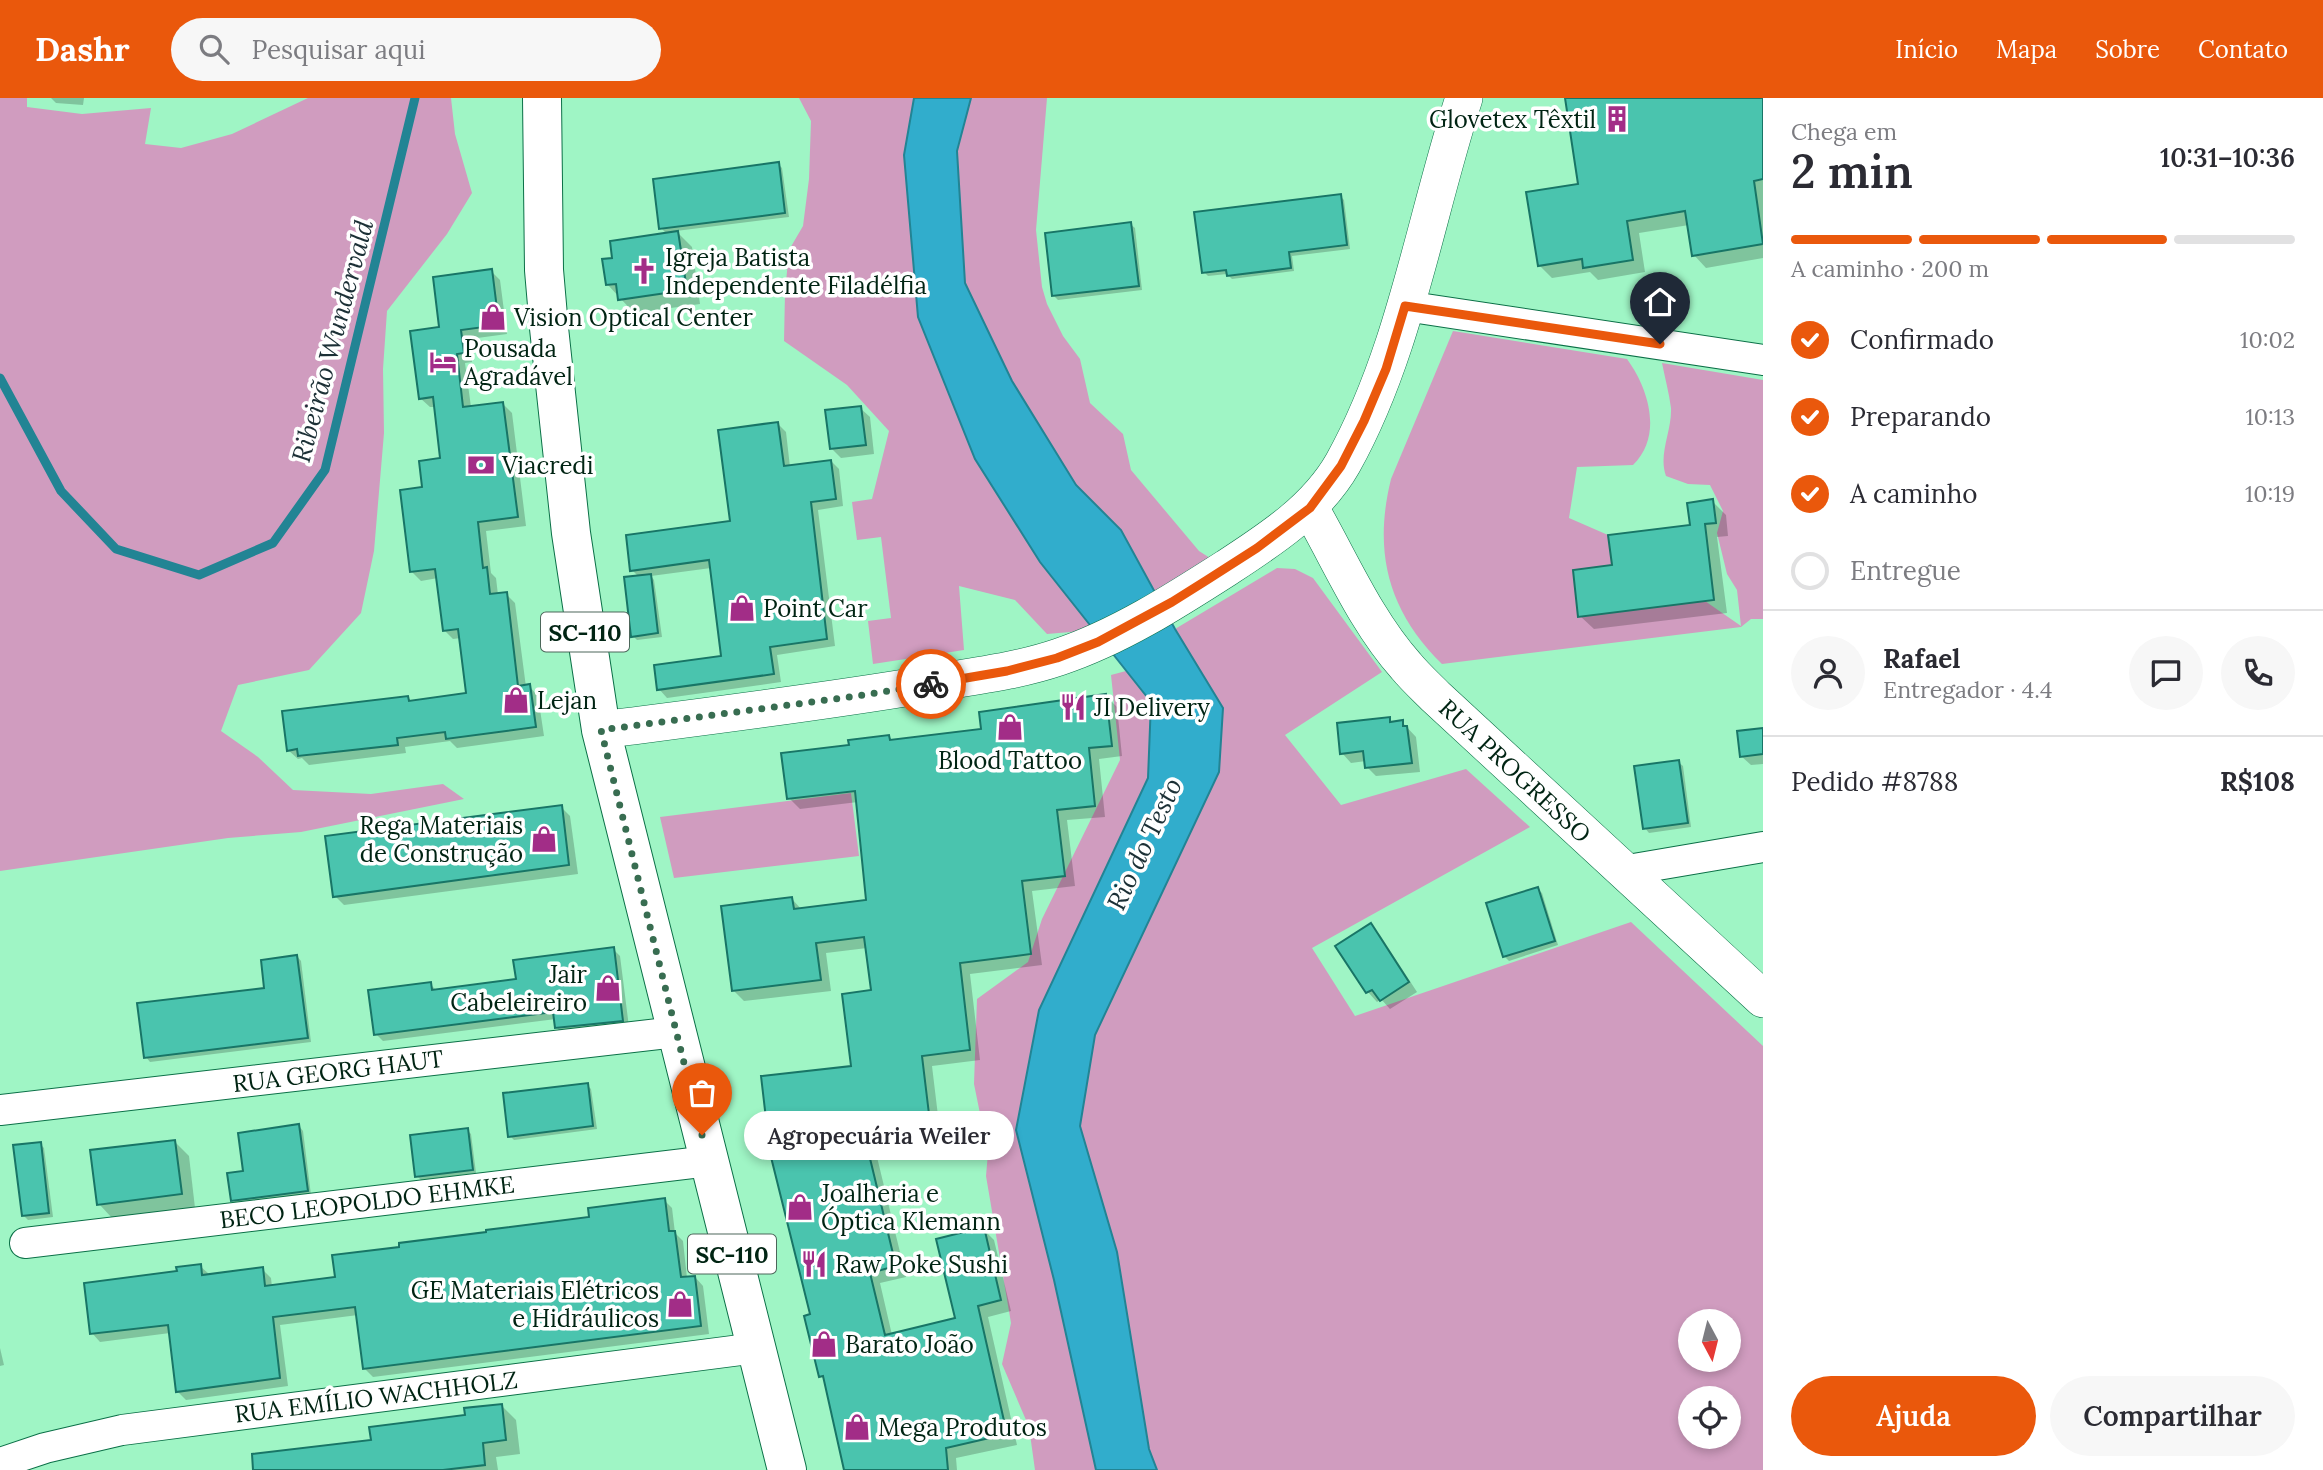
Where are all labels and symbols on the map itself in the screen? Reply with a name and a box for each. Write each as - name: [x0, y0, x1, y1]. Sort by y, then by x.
- place label: Glovetex Têxtil: [1429, 104, 1596, 135]
- building icon: Glovetex Têxtil: [1602, 104, 1632, 134]
- water label: Ribeirão Wundervald: [284, 216, 380, 466]
- place label: Igreja Batista Independente Filadélfia: [665, 242, 927, 301]
- church icon: Igreja Batista Independente Filadélfia: [629, 256, 659, 286]
- pin: [1630, 272, 1690, 344]
- shop icon: Vision Optical Center: [478, 302, 508, 332]
- place label: Vision Optical Center: [513, 302, 754, 333]
- place label: Pousada Agradável: [463, 333, 573, 392]
- hotel icon: Pousada Agradável: [428, 347, 458, 377]
- bank icon: Viacredi: [466, 450, 496, 480]
- place label: Viacredi: [501, 450, 593, 481]
- shop icon: Point Car: [727, 593, 757, 623]
- place label: Point Car: [763, 593, 868, 624]
- road number: SC-110: [541, 612, 629, 652]
- courier: [896, 649, 966, 719]
- shop icon: Lejan: [501, 685, 531, 715]
- place label: Lejan: [537, 685, 597, 716]
- restaurant icon: JI Delivery: [1058, 692, 1088, 722]
- place label: JI Delivery: [1093, 692, 1210, 723]
- street label: RUA PROGRESSO: [1432, 693, 1598, 849]
- shop icon: Blood Tattoo: [995, 712, 1025, 742]
- place label: Blood Tattoo: [938, 745, 1082, 776]
- water label: Rio do Testo: [1099, 773, 1189, 915]
- place label: Rega Materiais de Construção: [359, 810, 523, 869]
- shop icon: Rega Materiais de Construção: [529, 824, 559, 854]
- place label: Jair Cabeleireiro: [450, 959, 588, 1018]
- shop icon: Jair Cabeleireiro: [593, 973, 623, 1003]
- street label: RUA GEORG HAUT: [231, 1043, 445, 1099]
- pin: [672, 1063, 732, 1135]
- callout: Agropecuária Weiler: [744, 1110, 1014, 1160]
- street label: BECO LEOPOLDO EHMKE: [218, 1169, 516, 1235]
- place label: Joalheria e Óptica Klemann: [820, 1178, 1001, 1237]
- shop icon: Joalheria e Óptica Klemann: [785, 1192, 815, 1222]
- road number: SC-110: [688, 1234, 776, 1274]
- restaurant icon: Raw Poke Sushi: [799, 1249, 829, 1279]
- place label: Raw Poke Sushi: [835, 1249, 1008, 1280]
- place label: GE Materiais Elétricos e Hidráulicos: [411, 1275, 659, 1334]
- shop icon: GE Materiais Elétricos e Hidráulicos: [665, 1289, 695, 1319]
- north arrow: [1678, 1309, 1741, 1372]
- shop icon: Barato João: [809, 1329, 839, 1359]
- place label: Barato João: [845, 1329, 974, 1360]
- street label: RUA EMÍLIO WACHHOLZ: [233, 1364, 519, 1430]
- shop icon: Mega Produtos: [842, 1412, 872, 1442]
- place label: Mega Produtos: [878, 1412, 1047, 1443]

